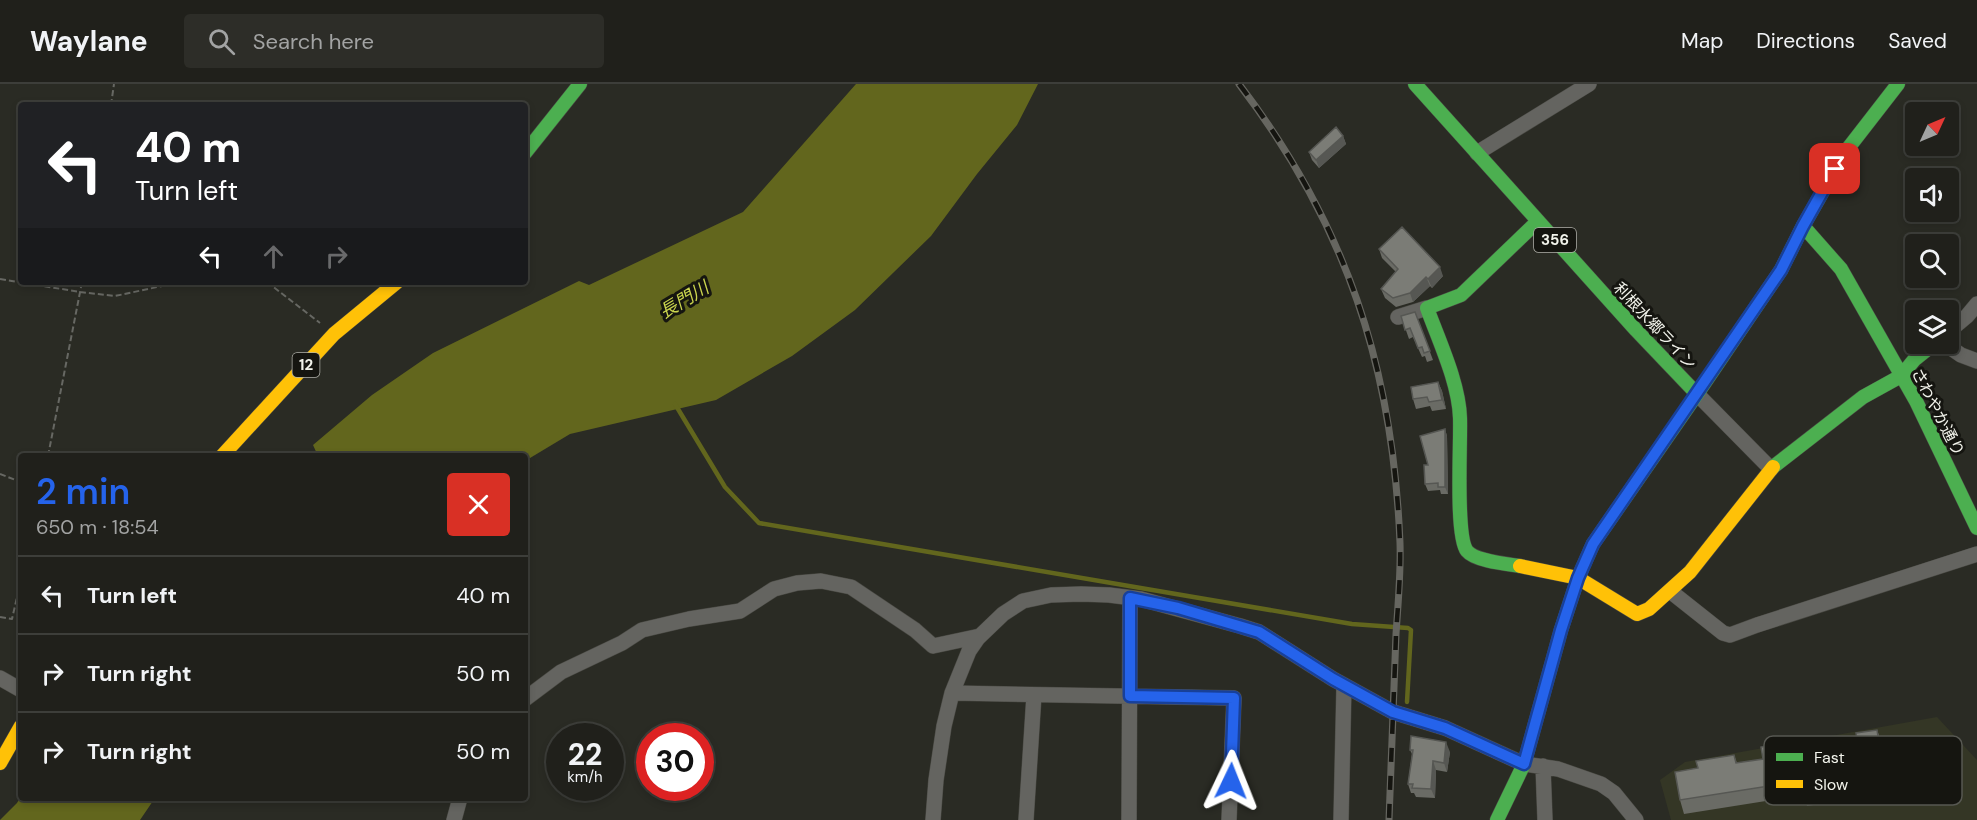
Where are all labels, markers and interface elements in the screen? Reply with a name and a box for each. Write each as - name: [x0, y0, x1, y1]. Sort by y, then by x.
- search box: [184, 14, 604, 68]
- text: Waylane: [30, 23, 148, 60]
- icon: search: [205, 25, 238, 58]
- text: Search here: [253, 27, 374, 56]
- text: Map: [1681, 27, 1723, 55]
- text: Directions: [1756, 27, 1855, 55]
- text: Saved: [1888, 27, 1947, 55]
- north arrow: [1905, 102, 1959, 156]
- map controls: [1905, 102, 1959, 354]
- text: 40 m: [135, 120, 241, 175]
- icon: left: [36, 126, 114, 204]
- pin: [1809, 143, 1860, 194]
- icon: arrive: [1818, 152, 1851, 185]
- button: sound: [1905, 168, 1959, 222]
- text: Turn left: [135, 173, 238, 208]
- road number: 356: [1534, 228, 1576, 252]
- button: search: [1905, 234, 1959, 288]
- icon: left: [194, 240, 227, 273]
- icon: ahead: [257, 240, 290, 273]
- icon: right: [320, 240, 353, 273]
- water label: 長門川: [655, 275, 715, 324]
- street label: 利根水郷ライン: [1609, 278, 1701, 374]
- button: layers: [1905, 300, 1959, 354]
- road number: 12: [292, 353, 320, 377]
- street label: さわやか通り: [1907, 364, 1969, 460]
- text: 2 min: [36, 468, 130, 515]
- button: close: [447, 473, 510, 536]
- text: 650 m · 18:54: [36, 514, 159, 540]
- icon: left: [36, 579, 69, 612]
- text: Turn left: [87, 581, 177, 610]
- text: 40 m: [456, 581, 510, 610]
- icon: right: [36, 657, 69, 690]
- text: Turn right: [87, 659, 192, 688]
- text: 50 m: [456, 659, 510, 688]
- speed limit sign: 30: [636, 723, 714, 801]
- icon: right: [36, 735, 69, 768]
- text: 22: [568, 735, 602, 774]
- legend: [1764, 736, 1962, 805]
- text: Turn right: [87, 737, 192, 766]
- text: 50 m: [456, 737, 510, 766]
- text: Fast: [1814, 747, 1845, 768]
- position arrow: [1199, 749, 1263, 813]
- text: km/h: [567, 767, 603, 787]
- text: Slow: [1814, 774, 1848, 795]

